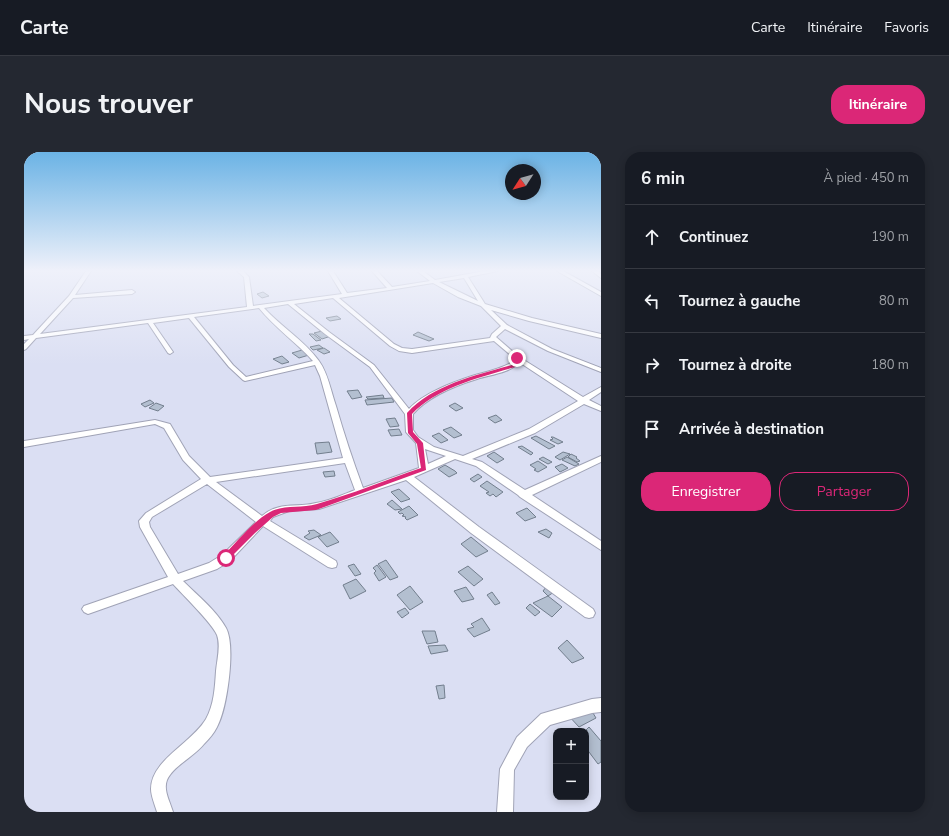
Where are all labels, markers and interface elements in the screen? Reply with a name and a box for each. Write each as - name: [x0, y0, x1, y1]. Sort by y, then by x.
- text: Carte: [20, 15, 68, 41]
- text: Carte: [751, 18, 785, 37]
- text: Itinéraire: [807, 18, 862, 37]
- text: Favoris: [884, 18, 929, 37]
- text: Nous trouver: [24, 85, 193, 123]
- button: Itinéraire: [831, 85, 925, 124]
- north arrow: [505, 164, 541, 200]
- text: 6 min: [641, 167, 685, 190]
- text: À pied · 450 m: [824, 169, 909, 187]
- icon: ahead: [641, 226, 663, 248]
- text: Continuez: [679, 227, 748, 247]
- text: 190 m: [871, 228, 909, 246]
- icon: left: [641, 290, 663, 312]
- text: Tournez à gauche: [679, 291, 801, 311]
- text: 80 m: [879, 292, 909, 310]
- route end: [508, 349, 526, 367]
- icon: right: [641, 354, 663, 376]
- text: Tournez à droite: [679, 355, 792, 375]
- text: 180 m: [871, 356, 909, 374]
- icon: arrive: [641, 418, 663, 440]
- text: Arrivée à destination: [679, 419, 824, 439]
- button: Enregistrer: [641, 472, 771, 511]
- button: Partager: [779, 472, 909, 511]
- route start: [217, 549, 235, 567]
- map controls: [553, 728, 589, 800]
- button: +: [553, 728, 589, 764]
- button: −: [553, 764, 589, 800]

